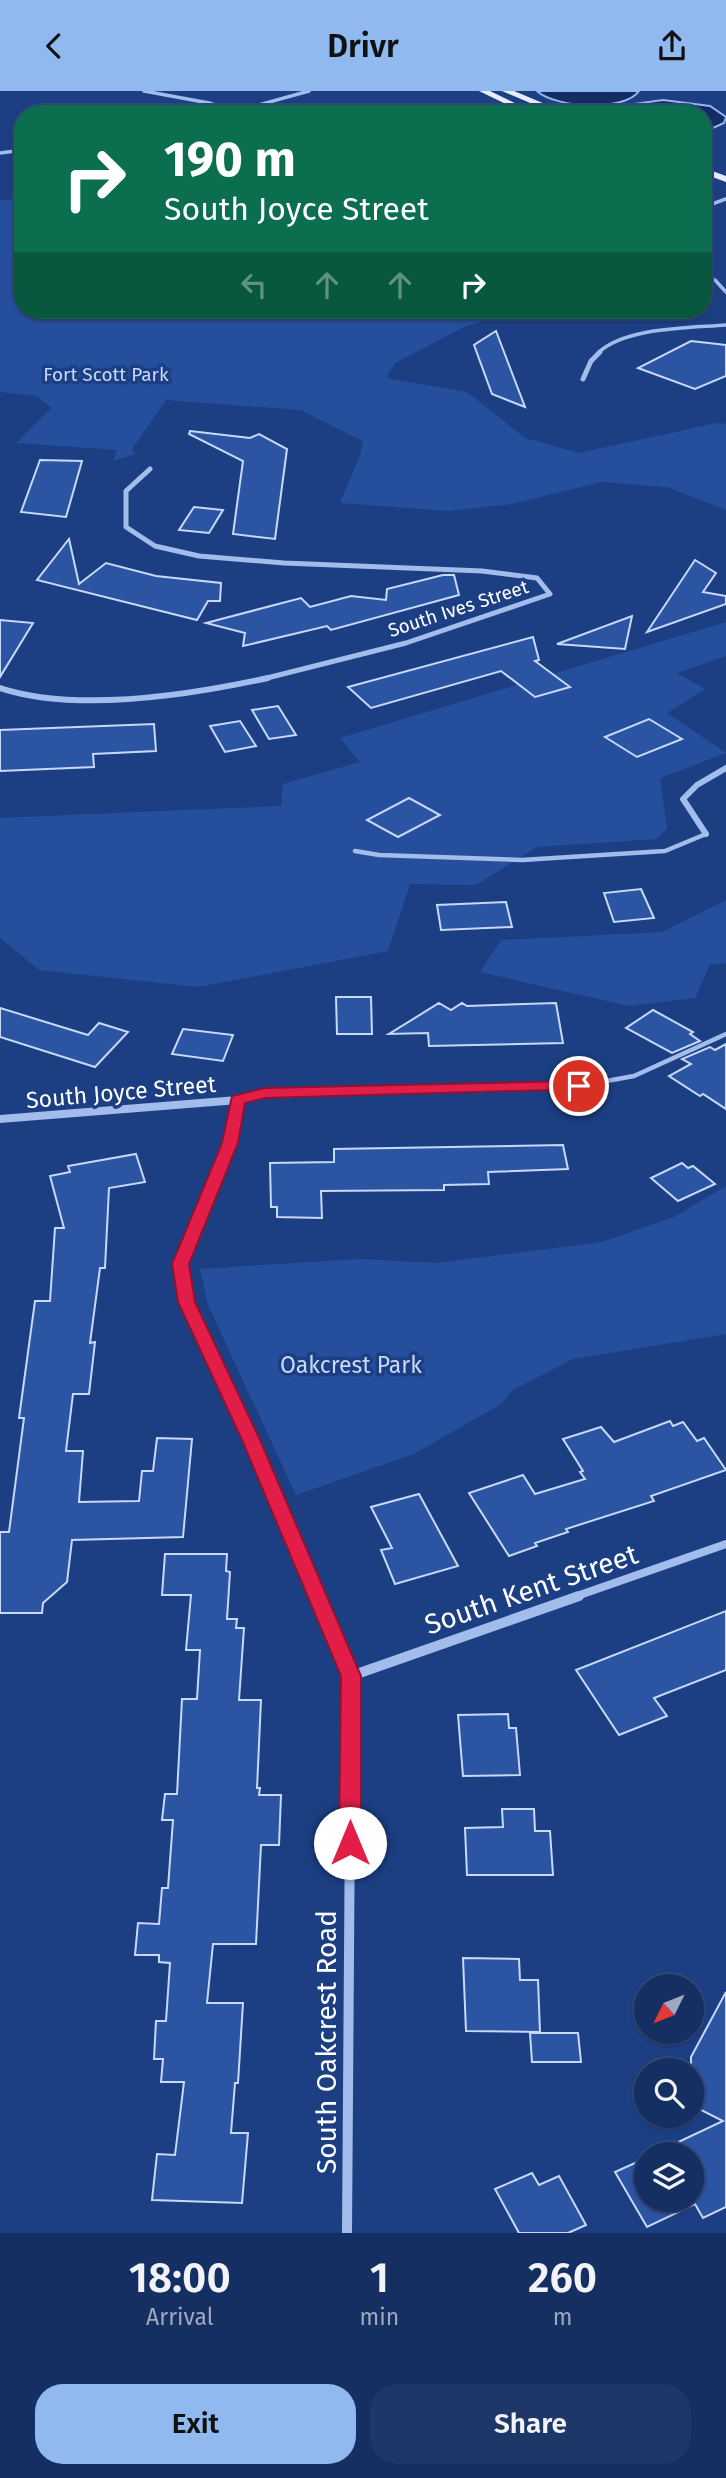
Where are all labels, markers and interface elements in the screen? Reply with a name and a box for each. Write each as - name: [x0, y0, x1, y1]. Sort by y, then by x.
- icon: back: [35, 27, 73, 65]
- text: Drivr: [327, 27, 399, 65]
- icon: share: [653, 27, 691, 65]
- text: 190 m: [164, 130, 296, 189]
- icon: right: [49, 133, 140, 224]
- text: South Joyce Street: [164, 190, 429, 228]
- icon: left: [235, 266, 273, 304]
- icon: ahead: [308, 266, 346, 304]
- icon: ahead: [381, 266, 419, 304]
- icon: right: [454, 266, 492, 304]
- park label: Fort Scott Park: [43, 363, 169, 386]
- street label: South Ives Street: [385, 575, 531, 642]
- pin: [549, 1056, 609, 1116]
- icon: arrive: [560, 1067, 598, 1105]
- street label: South Joyce Street: [25, 1070, 218, 1114]
- park label: Oakcrest Park: [280, 1351, 422, 1379]
- street label: South Kent Street: [420, 1537, 643, 1641]
- position arrow: [313, 1806, 387, 1880]
- street label: South Oakcrest Road: [310, 1910, 343, 2174]
- north arrow: [634, 1974, 704, 2044]
- map controls: [634, 1974, 704, 2212]
- button: search: [634, 2058, 704, 2128]
- button: layers: [634, 2142, 704, 2212]
- text: 18:00: [129, 2253, 231, 2303]
- text: 1: [370, 2253, 389, 2303]
- text: 260: [528, 2253, 597, 2303]
- text: Arrival: [146, 2303, 213, 2331]
- text: min: [360, 2303, 399, 2331]
- text: m: [553, 2303, 572, 2331]
- button: Exit: [35, 2384, 356, 2464]
- button: Share: [370, 2384, 691, 2464]

